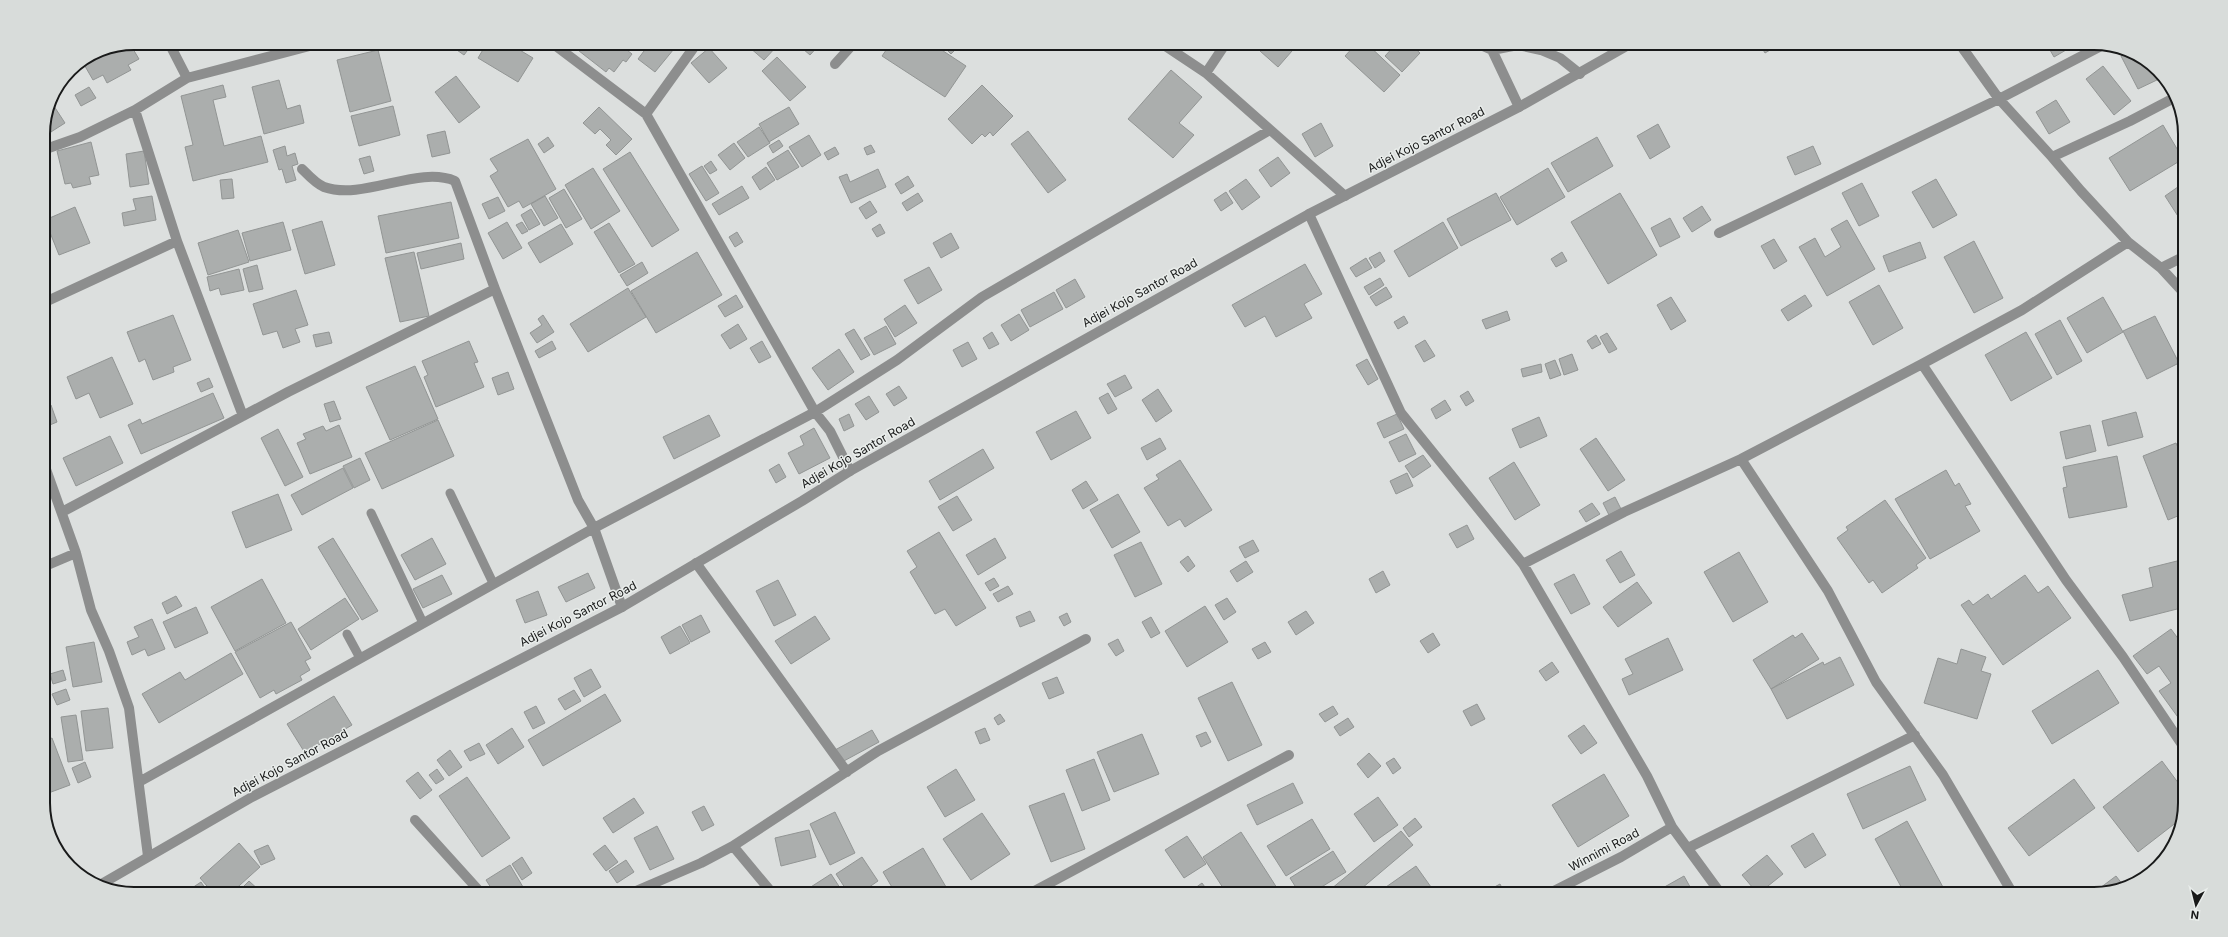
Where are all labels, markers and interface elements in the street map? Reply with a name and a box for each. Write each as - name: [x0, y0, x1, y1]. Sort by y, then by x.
- street label: Adjei Kojo Santor Road: [1365, 103, 1487, 176]
- street label: Adjei Kojo Santor Road: [1080, 255, 1200, 331]
- street label: Adjei Kojo Santor Road: [798, 414, 918, 491]
- street label: Adjei Kojo Santor Road: [517, 577, 639, 650]
- street label: Adjei Kojo Santor Road: [229, 726, 350, 800]
- street label: Winnimi Road: [1566, 825, 1642, 874]
- north arrow: [2176, 885, 2216, 925]
- text: N: [2190, 907, 2200, 922]

